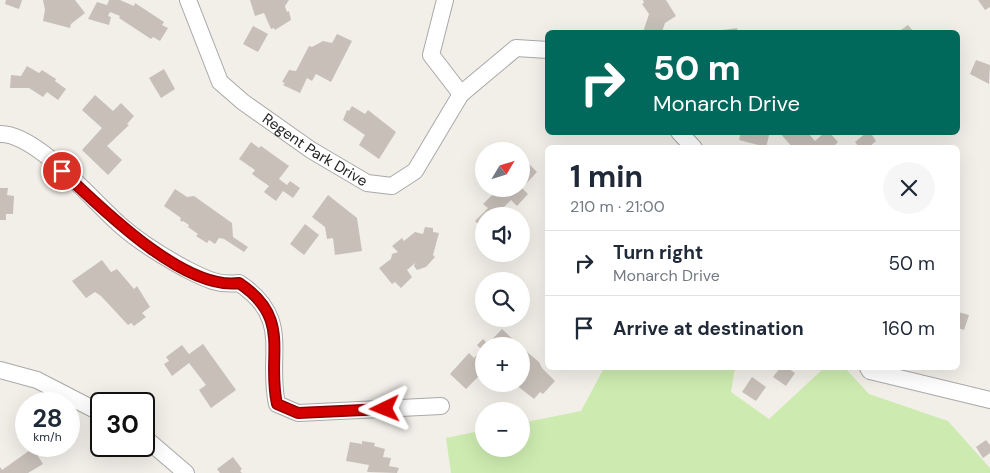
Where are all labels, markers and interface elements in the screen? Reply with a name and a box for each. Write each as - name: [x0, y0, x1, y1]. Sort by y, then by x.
- text: 50 m: [653, 45, 741, 91]
- icon: right: [570, 50, 635, 115]
- text: Monarch Drive: [653, 89, 800, 118]
- street label: Regent Park Drive: [258, 109, 371, 191]
- north arrow: [475, 142, 530, 198]
- map controls: [475, 142, 530, 457]
- pin: [41, 150, 83, 192]
- icon: arrive: [48, 157, 76, 185]
- text: 1 min: [570, 157, 643, 196]
- button: close: [883, 162, 935, 214]
- text: 210 m · 21:00: [570, 196, 665, 217]
- button: sound: [475, 207, 530, 262]
- text: Turn right: [613, 240, 703, 265]
- icon: right: [570, 249, 598, 277]
- text: 50 m: [888, 251, 935, 276]
- text: Monarch Drive: [613, 265, 720, 286]
- button: search: [475, 272, 530, 327]
- icon: arrive: [570, 314, 598, 342]
- text: Arrive at destination: [613, 316, 804, 341]
- text: 160 m: [882, 316, 935, 341]
- button: +: [475, 337, 530, 392]
- position arrow: [358, 382, 410, 434]
- speed limit sign: 30: [90, 392, 155, 457]
- text: 28: [32, 402, 63, 435]
- button: −: [475, 402, 530, 457]
- text: km/h: [33, 429, 62, 445]

